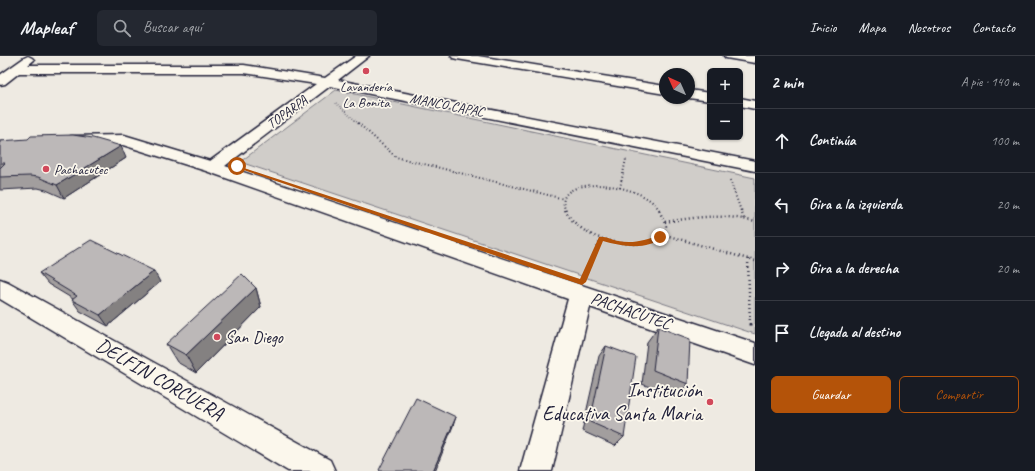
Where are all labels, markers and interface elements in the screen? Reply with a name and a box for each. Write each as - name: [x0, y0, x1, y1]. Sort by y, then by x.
- search box: [97, 10, 377, 46]
- text: Mapleaf: [20, 16, 73, 40]
- icon: search: [111, 17, 133, 39]
- text: Buscar aquí: [143, 18, 202, 37]
- text: Inicio: [810, 19, 837, 36]
- text: Mapa: [859, 19, 886, 36]
- text: Nosotros: [908, 19, 950, 36]
- text: Contacto: [972, 19, 1015, 36]
- marker: Lavandería La Bonita: [361, 66, 371, 76]
- north arrow: [659, 68, 695, 104]
- map controls: [707, 68, 743, 140]
- button: +: [707, 68, 743, 104]
- text: 2 min: [771, 72, 804, 93]
- text: A pie · 140 m: [961, 74, 1019, 90]
- place label: Lavandería La Bonita: [340, 78, 393, 111]
- street label: MANCO CAPAC: [409, 89, 488, 121]
- street label: TOPARPA: [263, 91, 311, 132]
- button: −: [707, 104, 743, 140]
- icon: ahead: [771, 130, 793, 152]
- text: Continúa: [809, 131, 856, 150]
- text: 100 m: [991, 133, 1019, 149]
- route start: [228, 157, 246, 175]
- place label: Pachacutec: [54, 161, 109, 178]
- marker: Pachacutec: [41, 164, 51, 174]
- icon: left: [771, 194, 793, 216]
- text: Gira a la izquierda: [809, 195, 902, 214]
- text: 20 m: [997, 197, 1019, 213]
- route end: [651, 228, 669, 246]
- icon: right: [771, 258, 793, 280]
- text: Gira a la derecha: [809, 259, 898, 278]
- text: 20 m: [997, 261, 1019, 277]
- street label: PACHACUTEC: [588, 287, 676, 335]
- icon: arrive: [771, 322, 793, 344]
- text: Llegada al destino: [809, 323, 900, 342]
- place label: San Diego: [225, 327, 284, 348]
- street label: DELFIN CORCUERA: [92, 332, 229, 426]
- marker: San Diego: [212, 332, 222, 342]
- button: Guardar: [771, 376, 891, 413]
- button: Compartir: [899, 376, 1019, 413]
- place label: Institución Educativa Santa Maria: [542, 378, 704, 426]
- marker: Institución Educativa Santa Maria: [705, 397, 715, 407]

